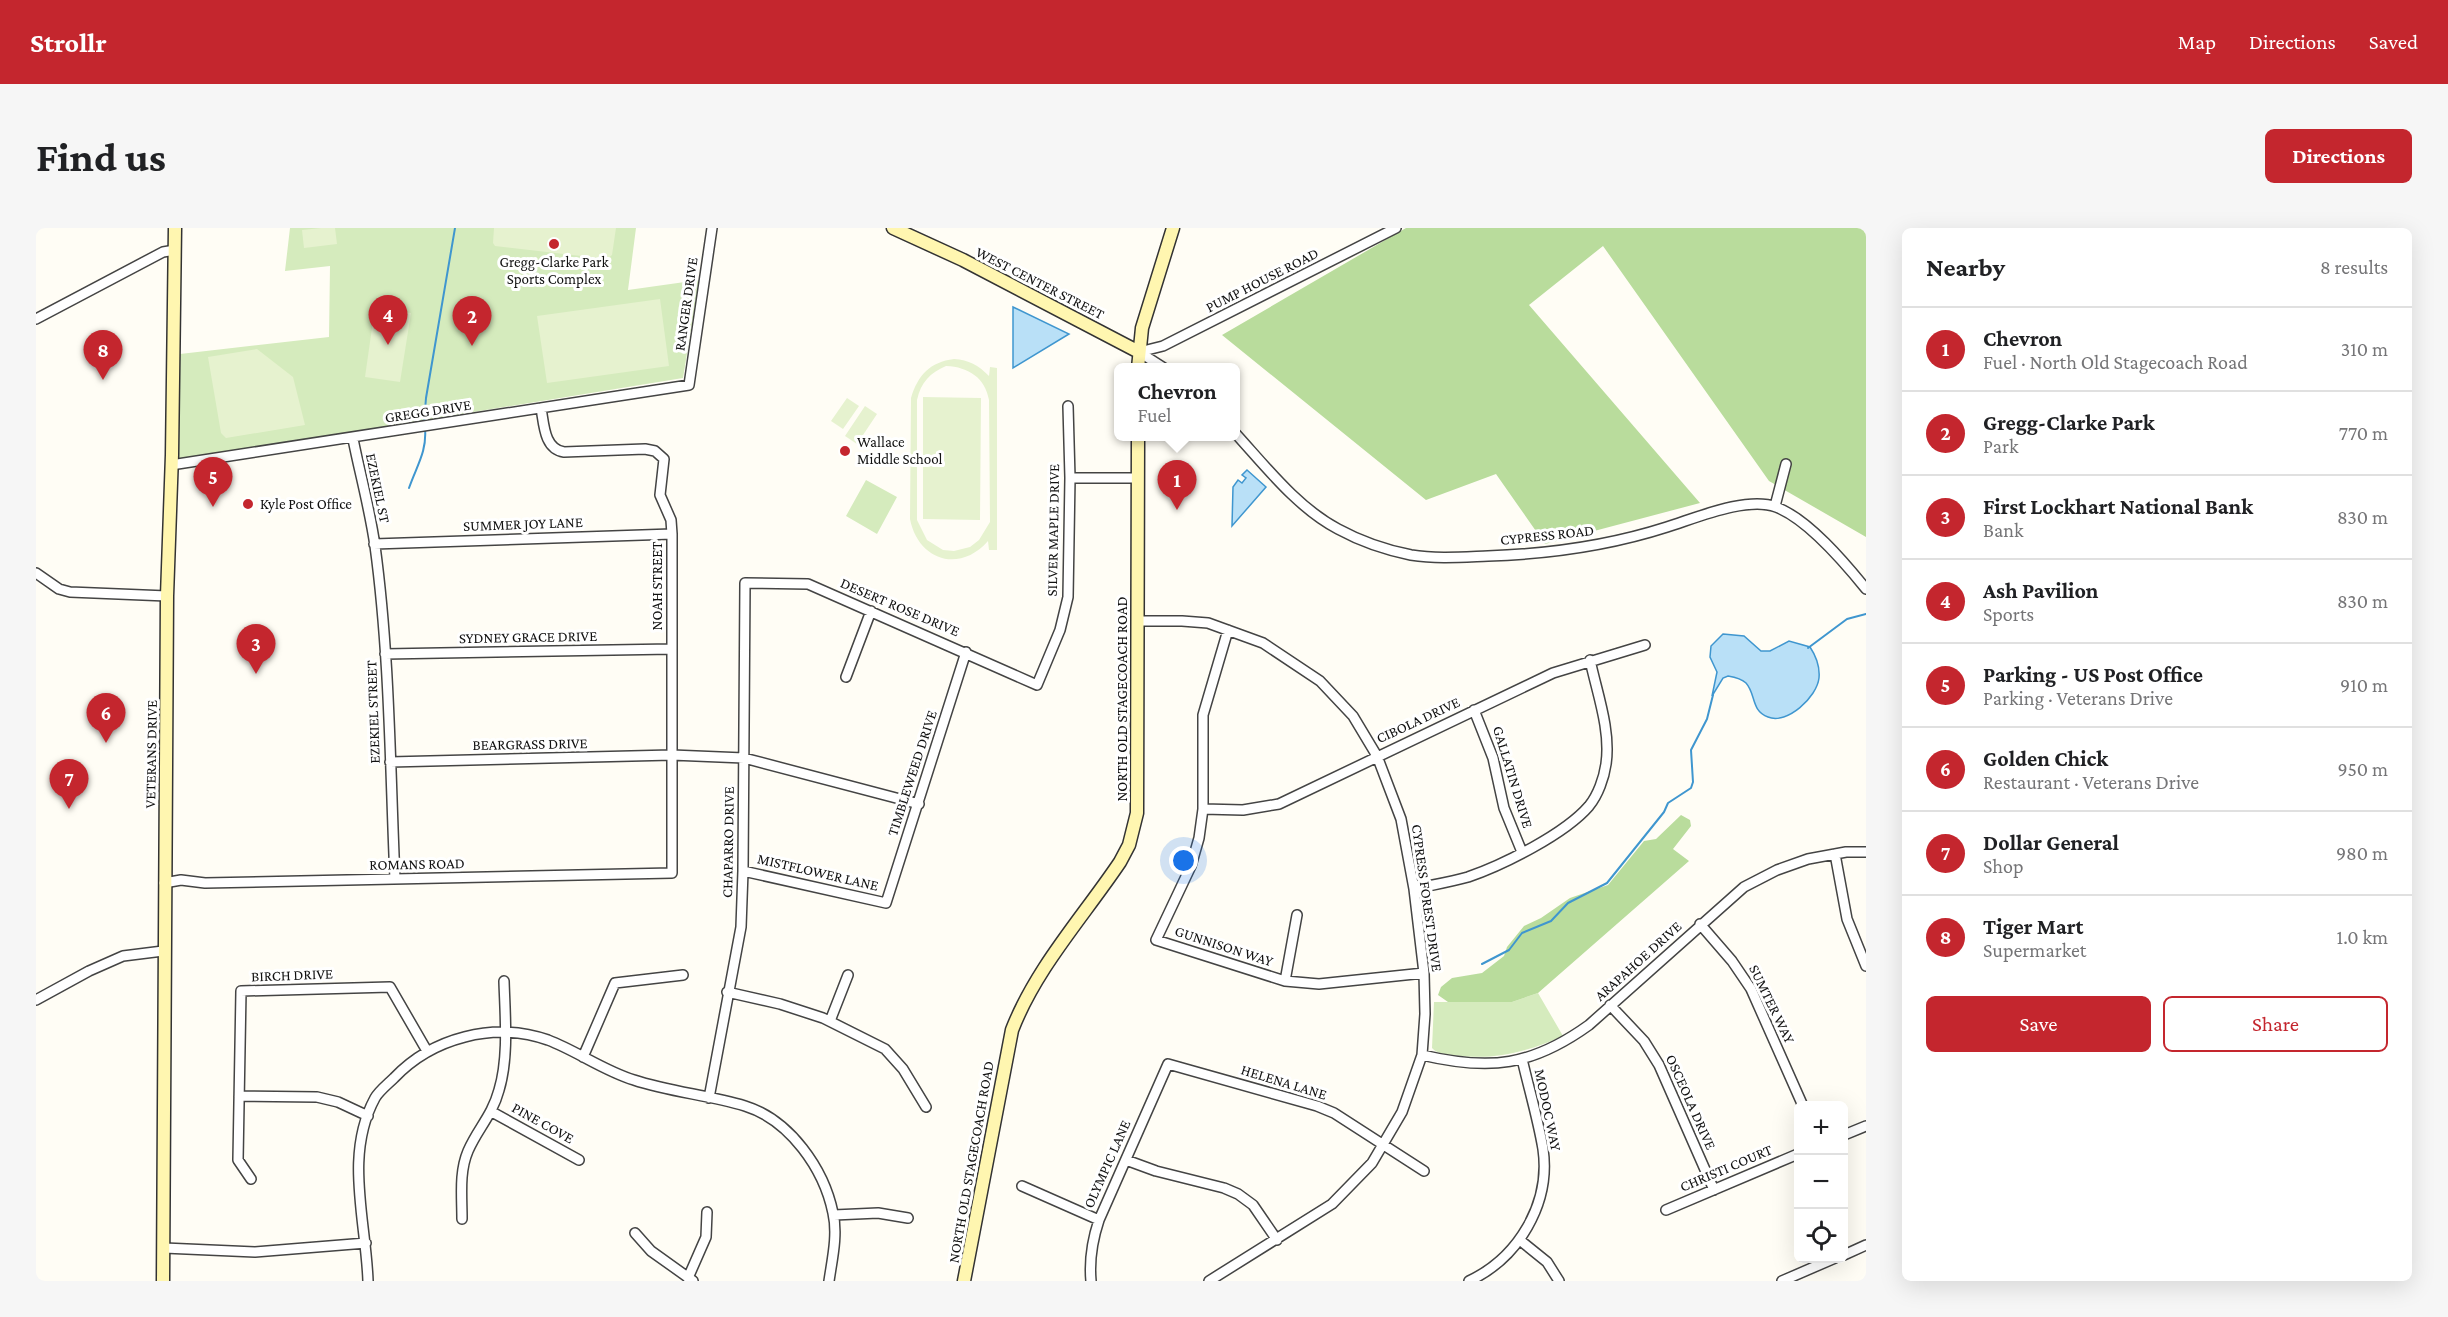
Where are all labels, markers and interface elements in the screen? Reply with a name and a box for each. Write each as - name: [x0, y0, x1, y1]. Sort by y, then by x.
- text: Strollr: [30, 27, 107, 58]
- text: Map: [2178, 30, 2216, 54]
- text: Directions: [2249, 30, 2336, 54]
- text: Saved: [2369, 30, 2418, 54]
- button: Directions: [2265, 129, 2412, 183]
- text: Find us: [36, 133, 166, 180]
- marker: Gregg-Clarke Park Sports Complex: [547, 237, 561, 251]
- street label: WEST CENTER STREET: [973, 244, 1107, 322]
- street label: PUMP HOUSE ROAD: [1203, 245, 1321, 315]
- text: Nearby: [1926, 253, 2005, 282]
- place label: Gregg-Clarke Park Sports Complex: [499, 254, 609, 288]
- street label: RANGER DRIVE: [671, 256, 701, 352]
- text: 8 results: [2320, 256, 2388, 278]
- pin: 4: [368, 296, 408, 345]
- pin: 2: [452, 296, 492, 346]
- text: Chevron: [1983, 326, 2062, 351]
- pin: 8: [84, 330, 122, 380]
- text: 1: [1942, 338, 1949, 360]
- text: 310 m: [2341, 338, 2388, 360]
- text: Fuel · North Old Stagecoach Road: [1983, 351, 2248, 373]
- popup: [1114, 363, 1240, 441]
- text: Chevron: [1137, 379, 1217, 404]
- street label: GREGG DRIVE: [384, 396, 472, 426]
- text: Fuel: [1137, 404, 1172, 426]
- text: Gregg-Clarke Park: [1983, 410, 2155, 435]
- text: 2: [1940, 422, 1951, 444]
- text: 770 m: [2339, 422, 2388, 444]
- place label: Wallace Middle School: [857, 434, 943, 467]
- text: Park: [1983, 435, 2019, 457]
- marker: Wallace Middle School: [838, 444, 852, 458]
- street label: EZEKIEL ST: [363, 452, 393, 524]
- pin: 5: [194, 458, 232, 507]
- pin: 1: [1158, 460, 1196, 510]
- street label: SILVER MAPLE DRIVE: [1044, 464, 1062, 596]
- text: First Lockhart National Bank: [1983, 494, 2253, 519]
- place label: Kyle Post Office: [260, 496, 352, 513]
- marker: Kyle Post Office: [241, 497, 255, 511]
- text: 3: [1941, 506, 1950, 528]
- text: 830 m: [2337, 506, 2388, 528]
- street label: SUMMER JOY LANE: [463, 514, 583, 535]
- text: Bank: [1983, 519, 2024, 541]
- street label: CYPRESS ROAD: [1499, 522, 1595, 548]
- street label: NOAH STREET: [649, 542, 665, 630]
- street label: DESERT ROSE DRIVE: [838, 575, 962, 639]
- text: Ash Pavilion: [1983, 578, 2099, 603]
- text: 4: [1940, 590, 1951, 612]
- text: 830 m: [2337, 590, 2388, 612]
- street label: NORTH OLD STAGECOACH ROAD: [1114, 596, 1130, 802]
- text: Sports: [1983, 603, 2034, 625]
- pin: 3: [236, 624, 276, 674]
- street label: SYDNEY GRACE DRIVE: [459, 628, 597, 646]
- street label: EZEKIEL STREET: [363, 660, 383, 764]
- text: Parking - US Post Office: [1983, 662, 2203, 687]
- text: 5: [1941, 674, 1950, 696]
- text: 910 m: [2340, 674, 2388, 696]
- text: Parking · Veterans Drive: [1983, 687, 2173, 709]
- pin: 6: [86, 694, 126, 743]
- street label: CIBOLA DRIVE: [1374, 694, 1462, 746]
- street label: VETERANS DRIVE: [142, 700, 160, 808]
- street label: TIMBLEWEED DRIVE: [884, 708, 940, 838]
- street label: GALLATIN DRIVE: [1490, 724, 1536, 830]
- street label: BEARGRASS DRIVE: [472, 735, 588, 753]
- text: Golden Chick: [1983, 746, 2108, 771]
- text: 6: [1940, 758, 1951, 780]
- text: 950 m: [2337, 758, 2388, 780]
- pin: 7: [50, 760, 88, 809]
- text: Restaurant · Veterans Drive: [1983, 771, 2199, 793]
- street label: CHAPARRO DRIVE: [719, 786, 737, 898]
- street label: CYPRESS FOREST DRIVE: [1409, 823, 1445, 973]
- text: Dollar General: [1983, 830, 2119, 855]
- text: 7: [1941, 842, 1950, 864]
- text: 980 m: [2336, 842, 2388, 864]
- your location: [1169, 846, 1198, 875]
- street label: MISTFLOWER LANE: [756, 850, 880, 894]
- street label: ROMANS ROAD: [369, 855, 465, 873]
- text: Shop: [1983, 855, 2024, 877]
- text: Tiger Mart: [1983, 914, 2083, 939]
- street label: ARAPAHOE DRIVE: [1591, 918, 1685, 1004]
- street label: GUNNISON WAY: [1173, 923, 1275, 969]
- text: 8: [1940, 926, 1951, 948]
- text: 1.0 km: [2337, 926, 2388, 948]
- text: Supermarket: [1983, 939, 2086, 961]
- street label: SUMTER WAY: [1746, 962, 1798, 1046]
- street label: BIRCH DRIVE: [251, 966, 333, 984]
- button: Save: [1926, 996, 2151, 1052]
- button: Share: [2163, 996, 2388, 1052]
- street label: OSCEOLA DRIVE: [1663, 1052, 1719, 1152]
- street label: NORTH OLD STAGECOACH ROAD: [945, 1060, 997, 1264]
- street label: HELENA LANE: [1239, 1061, 1329, 1103]
- street label: MODOC WAY: [1532, 1068, 1564, 1152]
- street label: PINE COVE: [509, 1099, 577, 1147]
- map controls: [1794, 1101, 1848, 1263]
- button: +: [1794, 1101, 1848, 1155]
- street label: OLYMPIC LANE: [1080, 1117, 1134, 1211]
- street label: CHRISTI COURT: [1677, 1141, 1775, 1195]
- button: −: [1794, 1155, 1848, 1209]
- button: locate: [1794, 1209, 1848, 1263]

